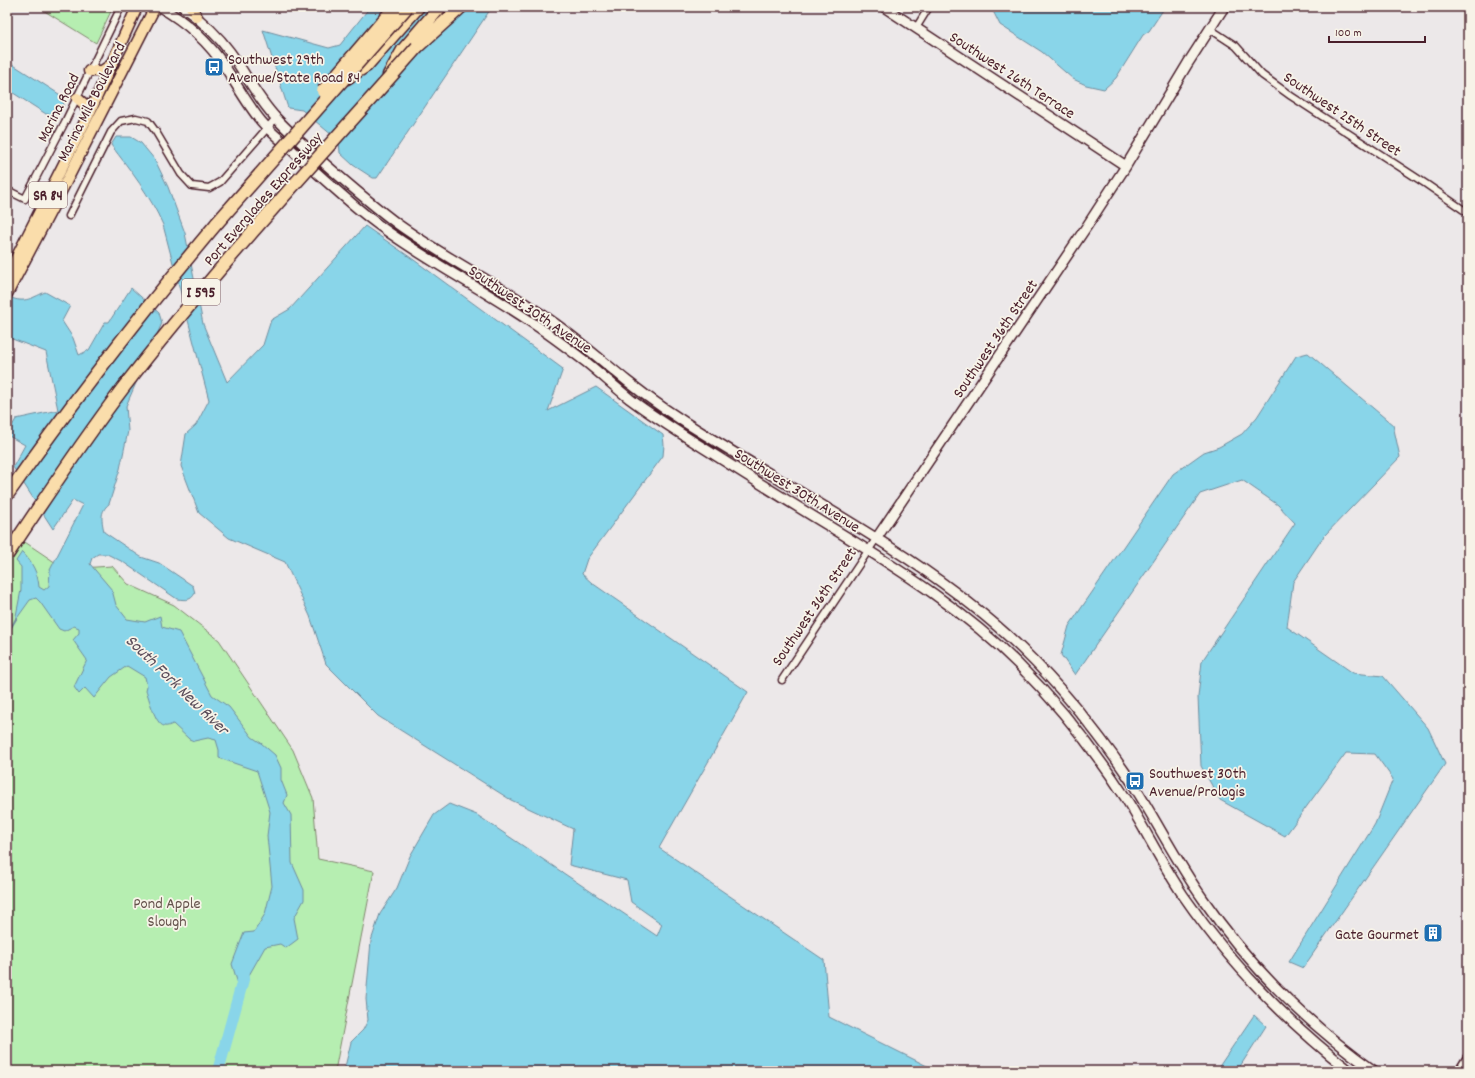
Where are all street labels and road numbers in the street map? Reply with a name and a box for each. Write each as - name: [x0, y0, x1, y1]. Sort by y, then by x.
- street label: Southwest 26th Terrace: [944, 27, 1079, 125]
- street label: Marina Mile Boulevard: [52, 38, 132, 166]
- street label: Southwest 25th Street: [1278, 67, 1405, 163]
- street label: Marina Road: [32, 70, 86, 146]
- street label: Port Everglades Expressway: [199, 127, 329, 272]
- road number: SR 84: [29, 182, 67, 208]
- street label: Southwest 30th Avenue: [463, 260, 596, 360]
- street label: Southwest 36th Street: [948, 275, 1044, 403]
- road number: I 595: [182, 279, 220, 305]
- street label: Southwest 30th Avenue: [729, 443, 864, 539]
- street label: Southwest 36th Street: [767, 543, 863, 671]

